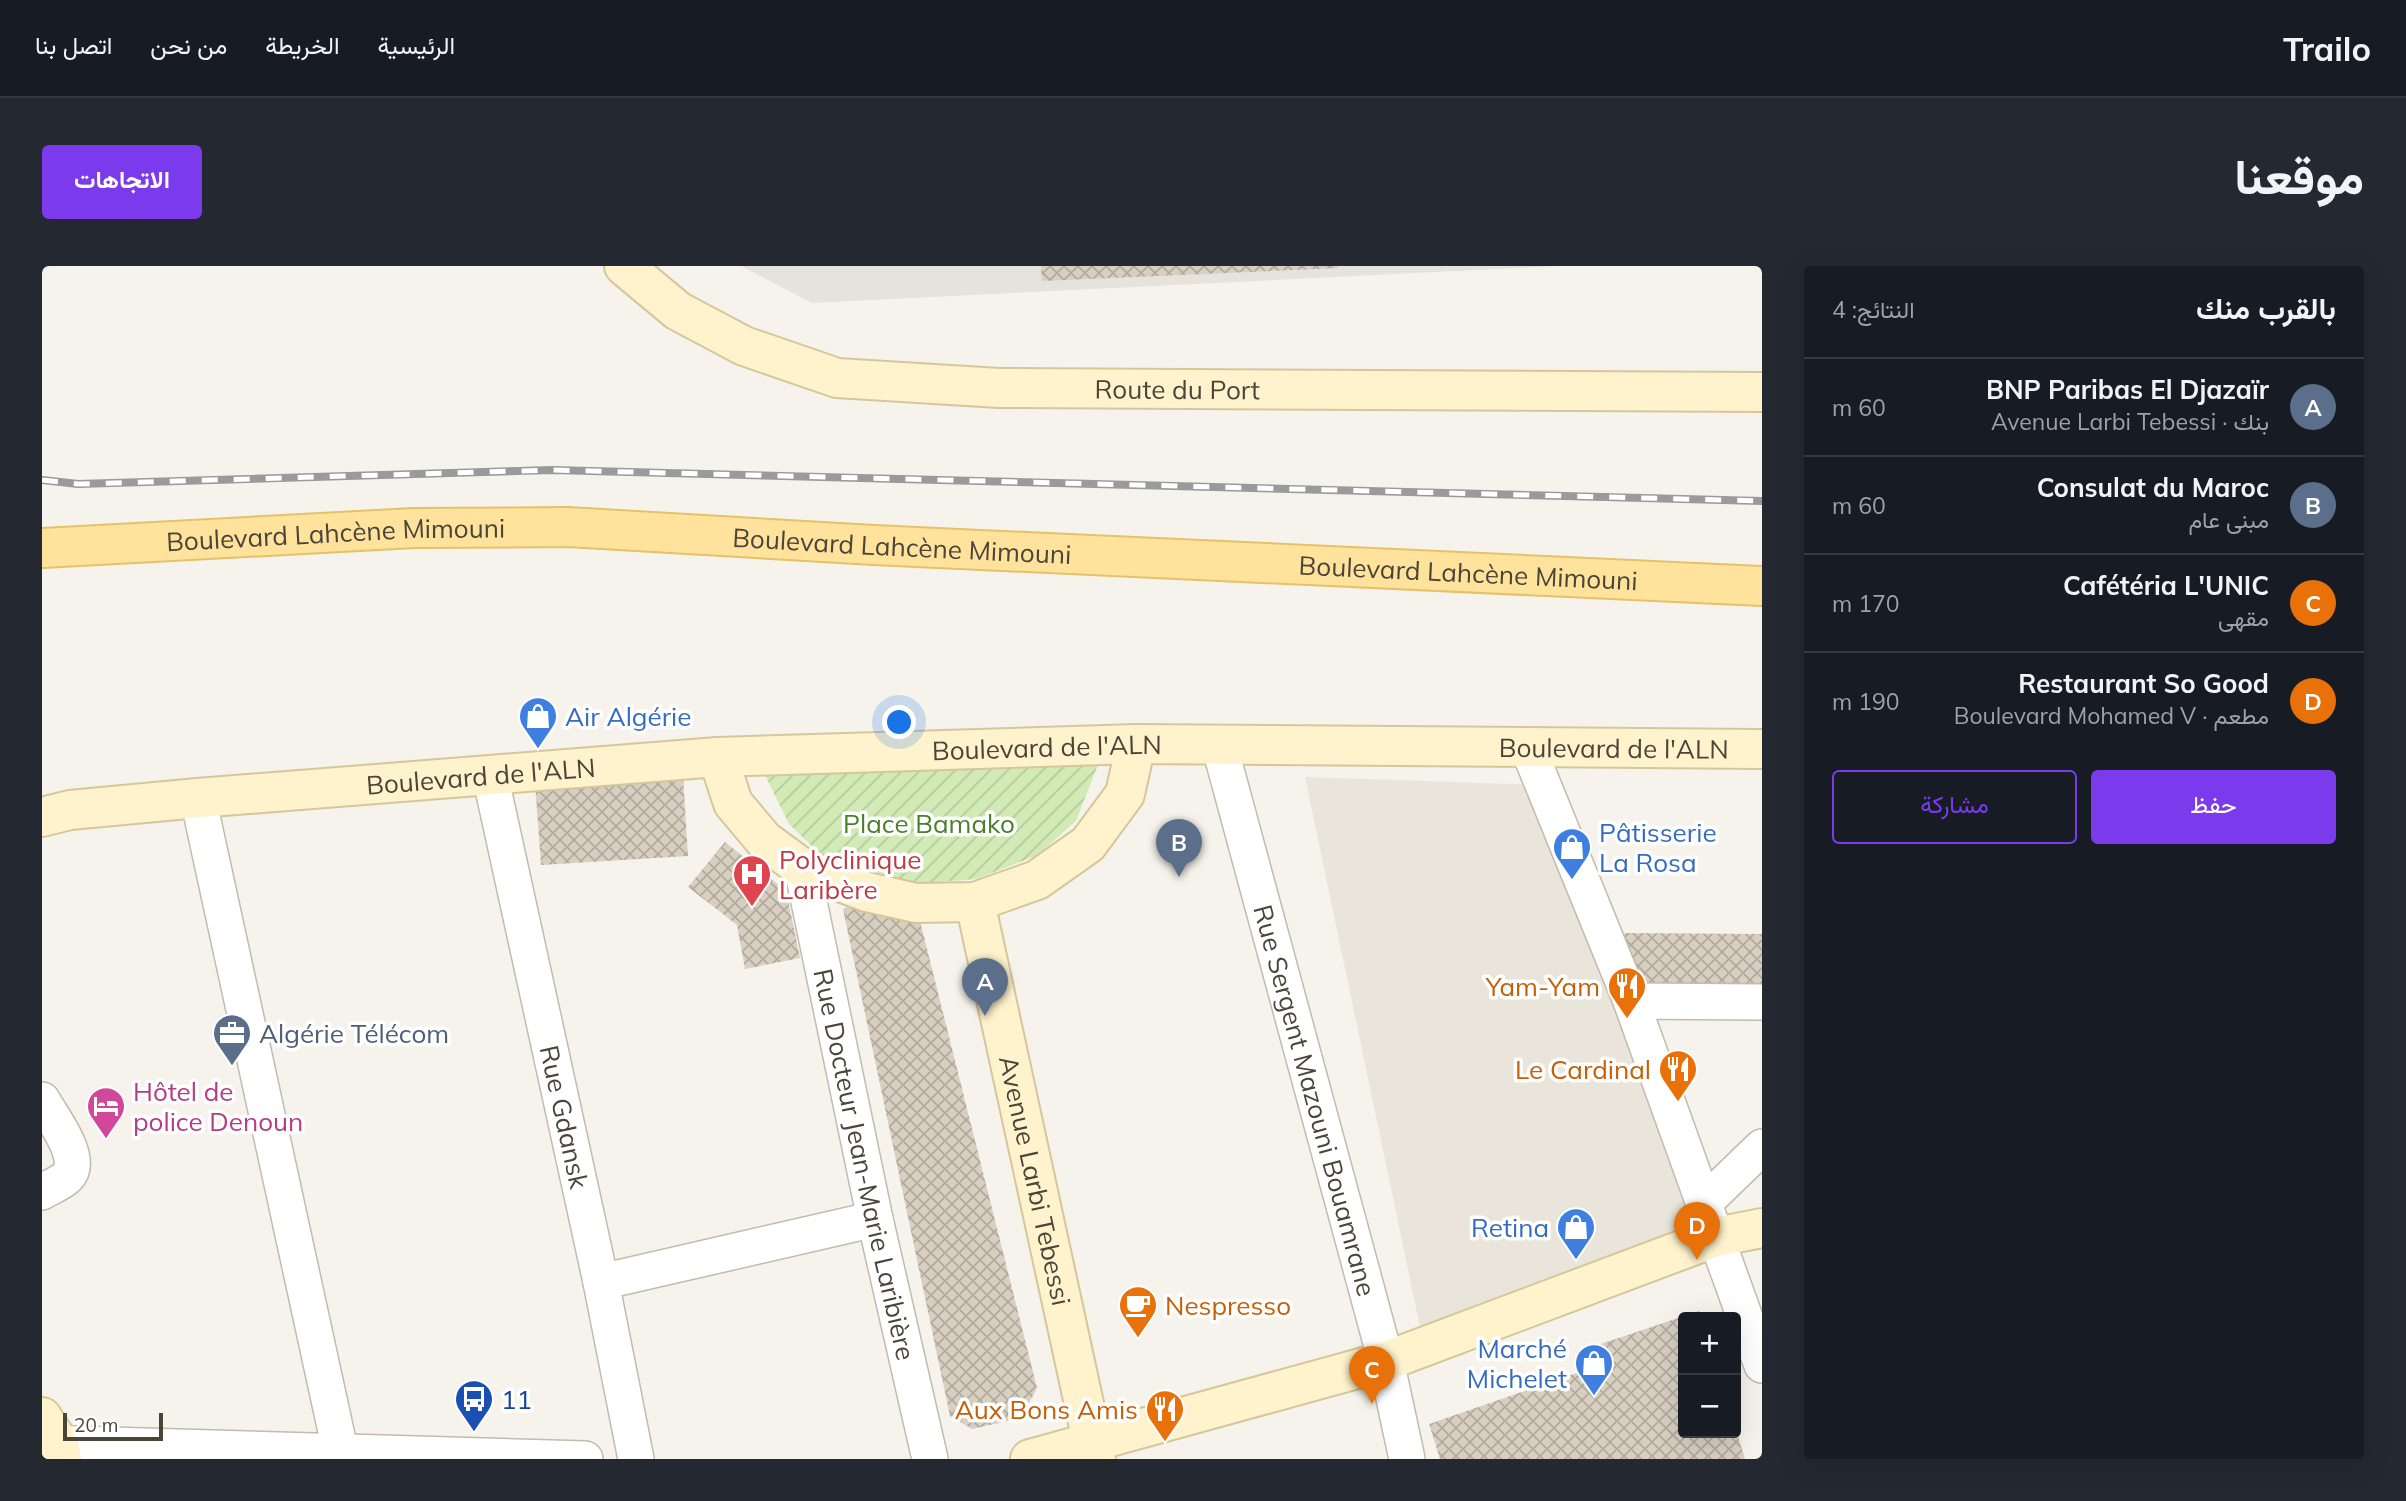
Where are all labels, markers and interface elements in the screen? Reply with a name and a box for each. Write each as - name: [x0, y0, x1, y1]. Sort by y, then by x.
- text: Trailo: [2283, 28, 2371, 69]
- text: اتصل بنا: [35, 30, 112, 60]
- text: من نحن: [150, 30, 227, 60]
- text: الخريطة: [265, 30, 339, 60]
- text: الرئيسية: [377, 30, 455, 60]
- button: الاتجاهات: [42, 145, 202, 219]
- text: موقعنا: [2234, 145, 2364, 206]
- text: بالقرب منك: [2196, 289, 2336, 327]
- text: النتائج: 4: [1832, 295, 1914, 324]
- street label: Route du Port: [1095, 372, 1260, 406]
- text: BNP Paribas El Djazaïr: [1986, 373, 2269, 406]
- text: 60 m: [1832, 393, 1886, 422]
- text: A: [2304, 393, 2322, 422]
- text: بنك · Avenue Larbi Tebessi: [1991, 407, 2269, 436]
- text: Consulat du Maroc: [2037, 471, 2269, 504]
- text: 60 m: [1832, 491, 1886, 520]
- text: B: [2305, 491, 2321, 520]
- text: مبنى عام: [2188, 505, 2269, 534]
- street label: Boulevard Lahcène Mimouni: [165, 511, 505, 558]
- street label: Boulevard Lahcène Mimouni: [732, 520, 1072, 571]
- street label: Boulevard Lahcène Mimouni: [1298, 548, 1639, 597]
- text: Cafétéria L'UNIC: [2063, 569, 2269, 602]
- text: 170 m: [1832, 589, 1900, 618]
- text: C: [2305, 589, 2321, 618]
- text: مقهى: [2218, 603, 2269, 632]
- text: Restaurant So Good: [2018, 667, 2269, 700]
- text: 190 m: [1832, 687, 1900, 716]
- text: D: [2304, 687, 2322, 716]
- shop icon: Air Algérie: [517, 695, 559, 750]
- place label: Air Algérie: [565, 700, 691, 733]
- text: مطعم · Boulevard Mohamed V: [1954, 701, 2269, 730]
- your location: [882, 705, 916, 739]
- street label: Boulevard de l'ALN: [931, 727, 1162, 767]
- street label: Boulevard de l'ALN: [1499, 730, 1729, 765]
- street label: Boulevard de l'ALN: [365, 750, 597, 801]
- button: مشاركة: [1832, 770, 2077, 844]
- button: حفظ: [2091, 770, 2336, 844]
- park label: Place Bamako: [843, 807, 1015, 840]
- place label: Pâtisserie La Rosa: [1599, 816, 1717, 879]
- pin: B: [1156, 819, 1202, 877]
- shop icon: Pâtisserie La Rosa: [1551, 826, 1593, 881]
- place label: Polyclinique Laribère: [779, 843, 921, 906]
- hospital icon: Polyclinique Laribère: [731, 853, 773, 908]
- street label: Rue Sergent Mazouni Bouamrane: [1247, 901, 1384, 1300]
- pin: A: [962, 958, 1008, 1016]
- restaurant icon: Yam-Yam: [1606, 965, 1648, 1020]
- street label: Rue Docteur Jean-Marie Laribière: [807, 966, 923, 1363]
- place label: Yam-Yam: [1485, 970, 1600, 1003]
- office icon: Algérie Télécom: [211, 1012, 253, 1067]
- place label: Algérie Télécom: [259, 1017, 449, 1050]
- street label: Rue Gdansk: [533, 1042, 597, 1192]
- restaurant icon: Le Cardinal: [1657, 1048, 1699, 1103]
- street label: Avenue Larbi Tebessi: [992, 1052, 1079, 1309]
- place label: Le Cardinal: [1515, 1053, 1651, 1086]
- place label: Hôtel de police Denoun: [133, 1075, 303, 1138]
- hotel icon: Hôtel de police Denoun: [85, 1085, 127, 1140]
- pin: D: [1674, 1202, 1720, 1260]
- shop icon: Retina: [1555, 1206, 1597, 1261]
- place label: Retina: [1471, 1211, 1549, 1244]
- cafe icon: Nespresso: [1117, 1284, 1159, 1339]
- place label: Nespresso: [1165, 1289, 1291, 1322]
- map controls: [1678, 1312, 1741, 1438]
- button: +: [1678, 1312, 1741, 1375]
- place label: Marché Michelet: [1467, 1332, 1567, 1395]
- shop icon: Marché Michelet: [1573, 1342, 1615, 1397]
- pin: C: [1349, 1346, 1395, 1404]
- button: −: [1678, 1375, 1741, 1438]
- bus stop icon: 11: [453, 1378, 495, 1433]
- place label: 11: [501, 1383, 532, 1416]
- restaurant icon: Aux Bons Amis: [1144, 1388, 1186, 1443]
- place label: Aux Bons Amis: [955, 1393, 1138, 1426]
- scale bar: [63, 1410, 163, 1442]
- text: 20 m: [74, 1413, 118, 1437]

